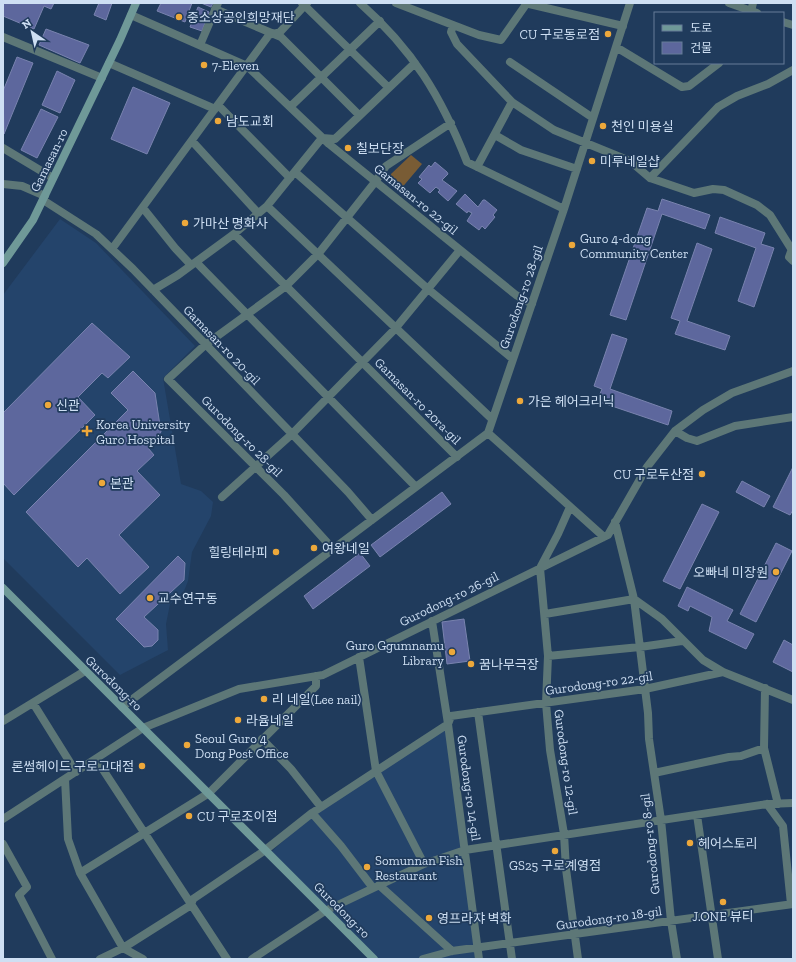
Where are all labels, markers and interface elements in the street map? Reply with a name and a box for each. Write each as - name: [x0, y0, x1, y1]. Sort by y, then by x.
- place label: 중소상공인희망재단: [187, 10, 295, 25]
- north arrow: [12, 12, 52, 52]
- marker: 중소상공인희망재단: [174, 12, 184, 22]
- legend: [654, 12, 784, 64]
- text: N: [20, 16, 34, 32]
- text: 도로: [690, 21, 712, 35]
- place label: CU 구로동로점: [520, 27, 600, 42]
- marker: CU 구로동로점: [603, 29, 613, 39]
- text: 건물: [690, 41, 712, 55]
- place label: 7-Eleven: [212, 58, 260, 73]
- marker: 7-Eleven: [199, 60, 209, 70]
- place label: 남도교회: [226, 114, 274, 129]
- marker: 남도교회: [213, 116, 223, 126]
- place label: 천인 미용실: [611, 119, 674, 134]
- marker: 천인 미용실: [598, 121, 608, 131]
- street label: Gamasan-ro: [27, 126, 71, 194]
- place label: 칠보단장: [356, 141, 404, 156]
- marker: 칠보단장: [343, 143, 353, 153]
- place label: 미루네일샵: [600, 154, 660, 169]
- marker: 미루네일샵: [587, 156, 597, 166]
- street label: Gamasan-ro 22-gil: [371, 161, 461, 238]
- place label: 가마산 명화사: [193, 216, 268, 231]
- marker: 가마산 명화사: [180, 218, 190, 228]
- place label: Guro 4-dong Community Center: [580, 231, 688, 261]
- marker: Guro 4-dong Community Center: [567, 240, 577, 250]
- street label: Gurodong-ro 28-gil: [496, 243, 546, 351]
- street label: Gamasan-ro 20-gil: [180, 302, 264, 388]
- street label: Gamasan-ro 20ra-gil: [372, 355, 465, 448]
- street label: Gurodong-ro 28-gil: [198, 392, 286, 480]
- place label: 가은 헤어크리닉: [528, 394, 615, 409]
- marker: 가은 헤어크리닉: [515, 396, 525, 406]
- place label: 신관: [56, 398, 80, 413]
- marker: 신관: [43, 400, 53, 410]
- place label: Korea University Guro Hospital: [96, 417, 191, 447]
- marker: Korea University Guro Hospital: [81, 425, 93, 437]
- place label: CU 구로두산점: [614, 467, 694, 482]
- marker: CU 구로두산점: [697, 469, 707, 479]
- place label: 본관: [110, 476, 134, 491]
- marker: 본관: [97, 478, 107, 488]
- place label: 여왕네일: [322, 541, 370, 556]
- marker: 여왕네일: [309, 543, 319, 553]
- place label: 힐링테라피: [208, 545, 268, 560]
- marker: 힐링테라피: [271, 547, 281, 557]
- place label: 오빠네 미장원: [693, 565, 768, 580]
- marker: 오빠네 미장원: [771, 567, 781, 577]
- street label: Gurodong-ro 26-gil: [397, 568, 501, 629]
- place label: 교수연구동: [158, 591, 218, 606]
- marker: 교수연구동: [145, 593, 155, 603]
- place label: Guro Ggumnamu Library: [346, 638, 445, 668]
- marker: Guro Ggumnamu Library: [447, 647, 457, 657]
- street label: Gurodong-ro: [83, 652, 146, 714]
- place label: 꿈나무극장: [479, 657, 539, 672]
- marker: 꿈나무극장: [466, 659, 476, 669]
- street label: Gurodong-ro 22-gil: [544, 668, 654, 698]
- place label: 리 네일(Lee nail): [272, 692, 361, 707]
- marker: 리 네일(Lee nail): [259, 694, 269, 704]
- street label: Gurodong-ro 12-gil: [551, 708, 581, 816]
- place label: 라윰네일: [246, 713, 294, 728]
- marker: 라윰네일: [233, 715, 243, 725]
- place label: Seoul Guro 4 Dong Post Office: [195, 731, 289, 761]
- street label: Gurodong-ro 14-gil: [454, 734, 484, 842]
- marker: Seoul Guro 4 Dong Post Office: [182, 740, 192, 750]
- place label: 론썸헤이드 구로고대점: [11, 759, 134, 774]
- marker: 론썸헤이드 구로고대점: [137, 761, 147, 771]
- street label: Gurodong-ro 8-gil: [637, 792, 663, 895]
- place label: CU 구로조이점: [197, 809, 277, 824]
- marker: CU 구로조이점: [184, 811, 194, 821]
- place label: 헤어스토리: [698, 836, 758, 851]
- marker: 헤어스토리: [685, 838, 695, 848]
- marker: GS25 구로계영점: [550, 846, 560, 856]
- place label: Somunnan Fish Restaurant: [375, 853, 463, 883]
- place label: GS25 구로계영점: [509, 858, 601, 873]
- marker: Somunnan Fish Restaurant: [362, 862, 372, 872]
- street label: Gurodong-ro: [311, 879, 373, 941]
- marker: J.ONE 뷰티: [718, 897, 728, 907]
- street label: Gurodong-ro 18-gil: [555, 903, 663, 933]
- place label: J.ONE 뷰티: [692, 909, 754, 924]
- place label: 영프라쟈 벽화: [437, 911, 512, 926]
- marker: 영프라쟈 벽화: [424, 913, 434, 923]

